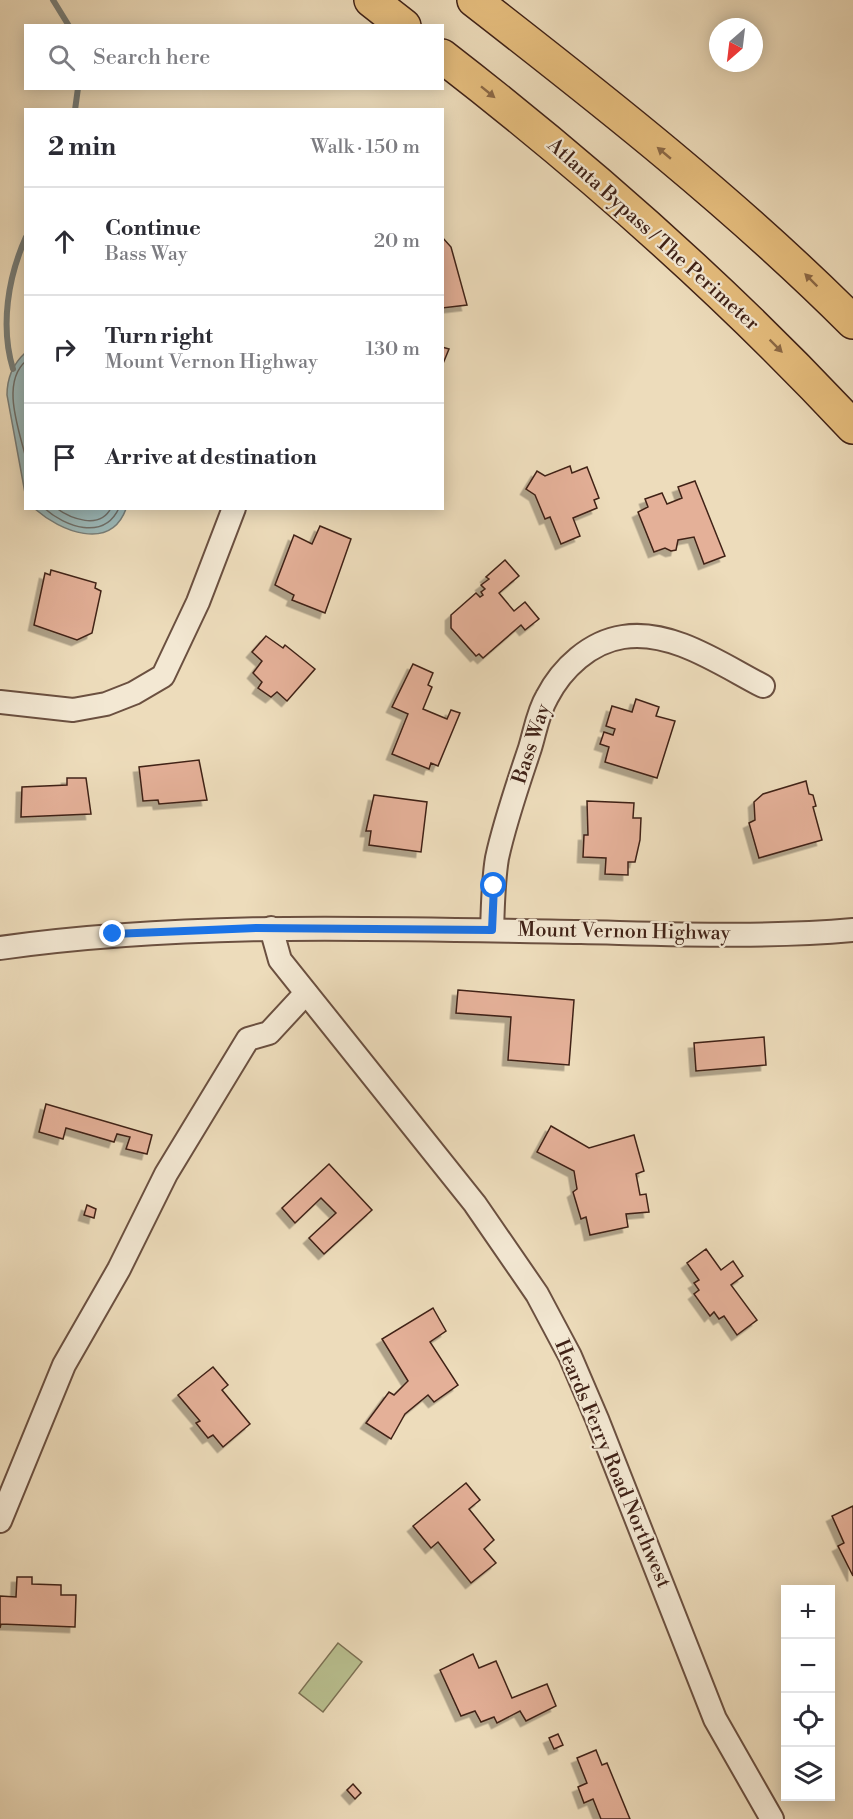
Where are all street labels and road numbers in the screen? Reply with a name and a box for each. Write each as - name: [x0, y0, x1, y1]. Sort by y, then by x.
- street label: Atlanta Bypass / The Perimeter: [541, 133, 764, 337]
- street label: Bass Way: [507, 701, 557, 788]
- street label: Mount Vernon Highway: [517, 918, 731, 946]
- street label: Heards Ferry Road Northwest: [548, 1336, 676, 1592]

